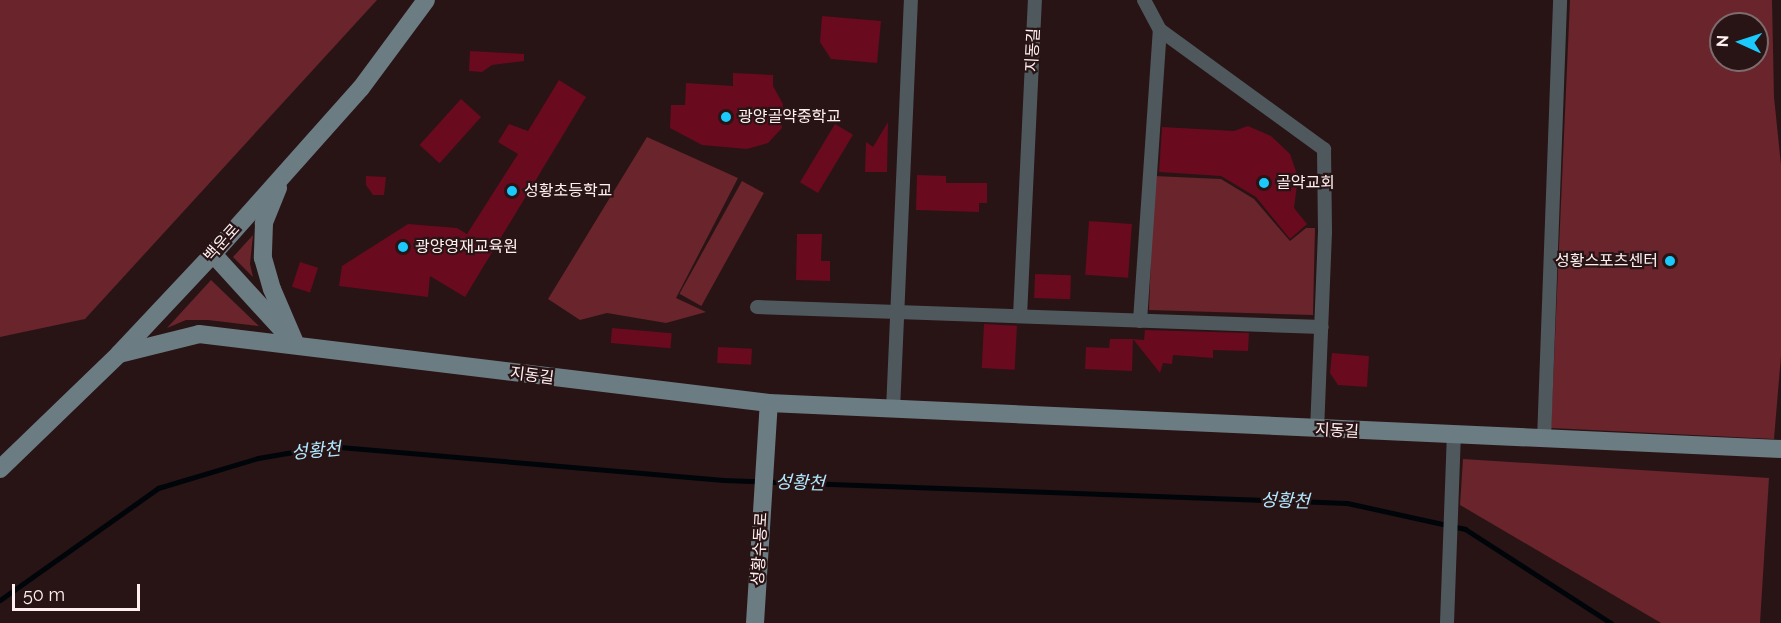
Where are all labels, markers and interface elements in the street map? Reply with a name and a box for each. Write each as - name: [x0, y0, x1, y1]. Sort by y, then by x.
- north arrow: [1709, 12, 1769, 72]
- street label: 지동길: [1022, 27, 1044, 73]
- text: N: [1713, 35, 1732, 48]
- place label: 광양골약중학교: [738, 107, 841, 127]
- marker: 광양골약중학교: [719, 110, 733, 124]
- place label: 골약교회: [1276, 173, 1335, 193]
- marker: 골약교회: [1257, 176, 1271, 190]
- place label: 성황초등학교: [524, 181, 612, 201]
- marker: 성황초등학교: [505, 184, 519, 198]
- street label: 백운로: [200, 220, 244, 266]
- place label: 광양영재교육원: [415, 237, 518, 257]
- marker: 광양영재교육원: [396, 240, 410, 254]
- place label: 성황스포츠센터: [1555, 251, 1658, 271]
- marker: 성황스포츠센터: [1663, 254, 1677, 268]
- street label: 지동길: [509, 364, 555, 388]
- street label: 지동길: [1314, 420, 1360, 442]
- water label: 성황천: [290, 438, 342, 464]
- water label: 성황천: [775, 471, 825, 495]
- water label: 성황천: [1260, 489, 1310, 513]
- street label: 성황수동로: [748, 512, 772, 586]
- scale bar: [15, 572, 142, 610]
- text: 50 m: [23, 584, 65, 605]

